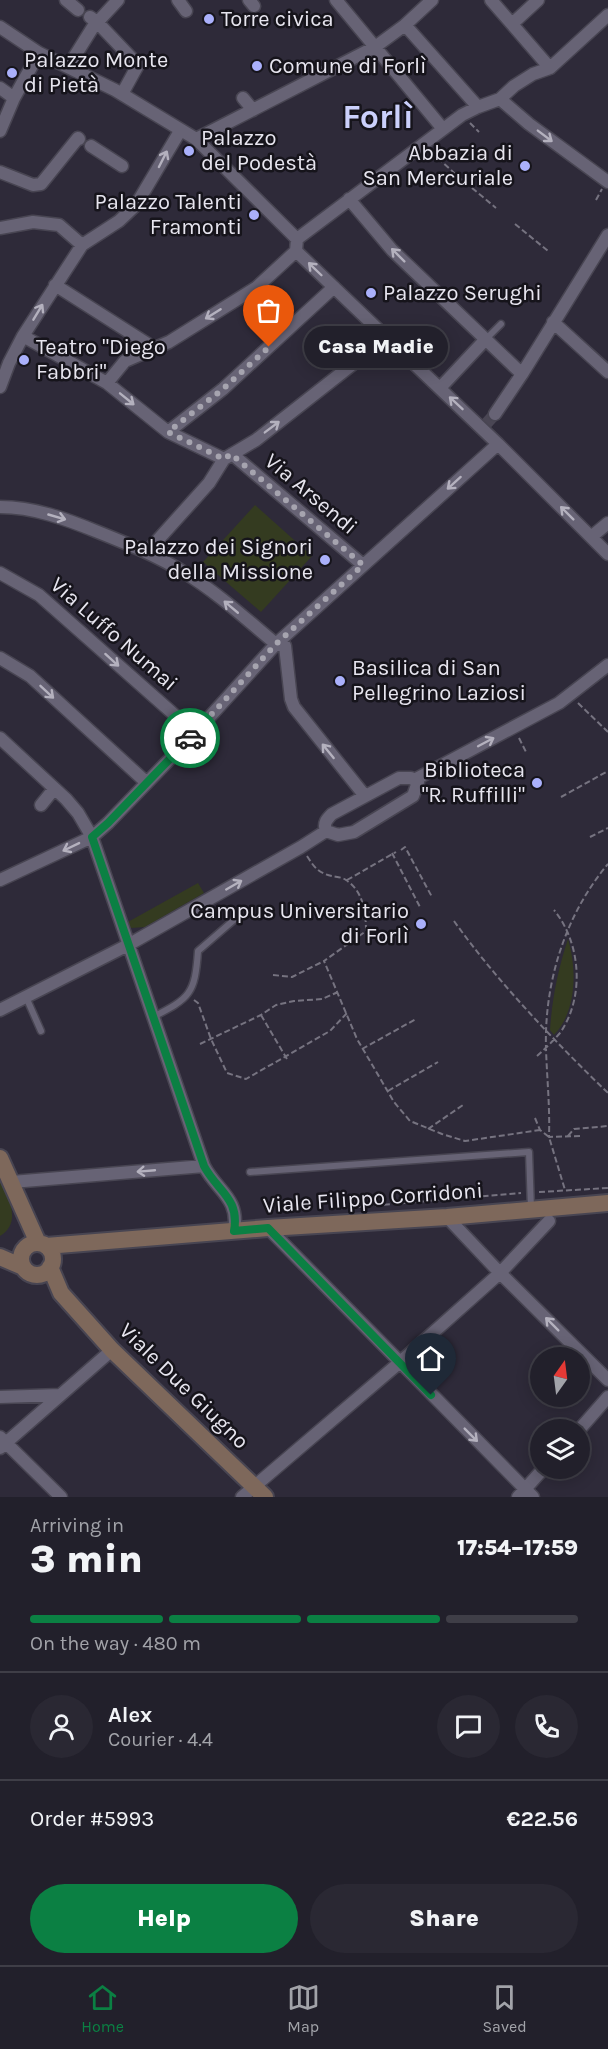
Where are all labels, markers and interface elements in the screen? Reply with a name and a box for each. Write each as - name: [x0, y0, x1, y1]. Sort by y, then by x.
- place label: Torre civica: [221, 6, 334, 32]
- marker: Torre civica: [202, 12, 216, 26]
- place label: Palazzo Monte di Pietà: [24, 47, 168, 98]
- place label: Comune di Forlì: [269, 53, 427, 79]
- marker: Comune di Forlì: [250, 59, 264, 73]
- marker: Palazzo Monte di Pietà: [5, 66, 19, 80]
- district label: Forlì: [342, 97, 414, 137]
- place label: Palazzo del Podestà: [201, 125, 317, 176]
- one-way arrow: [536, 130, 552, 142]
- place label: Abbazia di San Mercuriale: [362, 140, 513, 191]
- marker: Palazzo del Podestà: [182, 144, 196, 158]
- one-way arrow: [158, 150, 169, 168]
- marker: Abbazia di San Mercuriale: [518, 159, 532, 173]
- place label: Palazzo Talenti Framonti: [95, 189, 242, 240]
- marker: Palazzo Talenti Framonti: [247, 208, 261, 222]
- one-way arrow: [391, 248, 406, 263]
- one-way arrow: [307, 262, 322, 276]
- place label: Palazzo Serughi: [383, 280, 542, 306]
- pin: [243, 285, 294, 347]
- marker: Palazzo Serughi: [364, 286, 378, 300]
- icon: bag: [252, 294, 285, 327]
- one-way arrow: [31, 304, 44, 321]
- one-way arrow: [205, 309, 222, 321]
- callout: Casa Madie: [305, 326, 449, 368]
- place label: Teatro "Diego Fabbri": [36, 334, 166, 385]
- text: Casa Madie: [318, 335, 434, 358]
- marker: Teatro "Diego Fabbri": [17, 353, 31, 367]
- one-way arrow: [119, 392, 135, 405]
- one-way arrow: [448, 396, 463, 411]
- one-way arrow: [264, 421, 280, 433]
- street label: Via Arsendi: [260, 448, 362, 540]
- one-way arrow: [447, 476, 462, 490]
- one-way arrow: [559, 505, 574, 520]
- one-way arrow: [47, 512, 66, 523]
- place label: Palazzo dei Signori della Missione: [124, 534, 313, 585]
- marker: Palazzo dei Signori della Missione: [318, 553, 332, 567]
- street label: Via Luffo Numai: [45, 572, 183, 696]
- one-way arrow: [224, 600, 239, 614]
- one-way arrow: [105, 653, 120, 667]
- place label: Basilica di San Pellegrino Laziosi: [352, 655, 526, 706]
- marker: Basilica di San Pellegrino Laziosi: [333, 674, 347, 688]
- one-way arrow: [40, 685, 55, 699]
- courier: [160, 708, 220, 768]
- icon: car: [174, 722, 207, 755]
- one-way arrow: [477, 736, 494, 748]
- one-way arrow: [322, 743, 335, 759]
- place label: Biblioteca "R. Ruffilli": [422, 757, 525, 808]
- marker: Biblioteca "R. Ruffilli": [530, 776, 544, 790]
- one-way arrow: [63, 841, 81, 853]
- one-way arrow: [225, 879, 242, 891]
- place label: Campus Universitario di Forlì: [190, 898, 409, 949]
- marker: Campus Universitario di Forlì: [414, 917, 428, 931]
- one-way arrow: [136, 1166, 156, 1177]
- street label: Viale Filippo Corridoni: [262, 1177, 484, 1219]
- one-way arrow: [544, 1317, 559, 1332]
- street label: Viale Due Giugno: [114, 1318, 254, 1454]
- pin: [405, 1333, 456, 1395]
- icon: home: [414, 1342, 447, 1375]
- north arrow: [530, 1347, 590, 1407]
- map controls: [530, 1347, 590, 1479]
- button: layers: [530, 1419, 590, 1479]
- one-way arrow: [463, 1427, 478, 1442]
- text: Arriving in: [30, 1514, 124, 1537]
- text: 17:54–17:59: [457, 1535, 578, 1561]
- text: 3 min: [30, 1536, 143, 1582]
- text: On the way · 480 m: [30, 1632, 201, 1655]
- button: person: [30, 1695, 93, 1758]
- button: chat: [437, 1695, 500, 1758]
- button: phone: [515, 1695, 578, 1758]
- text: Alex: [108, 1702, 152, 1728]
- text: Courier · 4.4: [108, 1728, 213, 1751]
- text: Order #5993: [30, 1806, 154, 1832]
- text: €22.56: [507, 1806, 578, 1832]
- button: Help: [30, 1884, 298, 1953]
- button: Share: [310, 1884, 578, 1953]
- tab: Home: [81, 1981, 124, 2036]
- tab: Map: [287, 1981, 320, 2036]
- tab: Saved: [482, 1981, 527, 2036]

